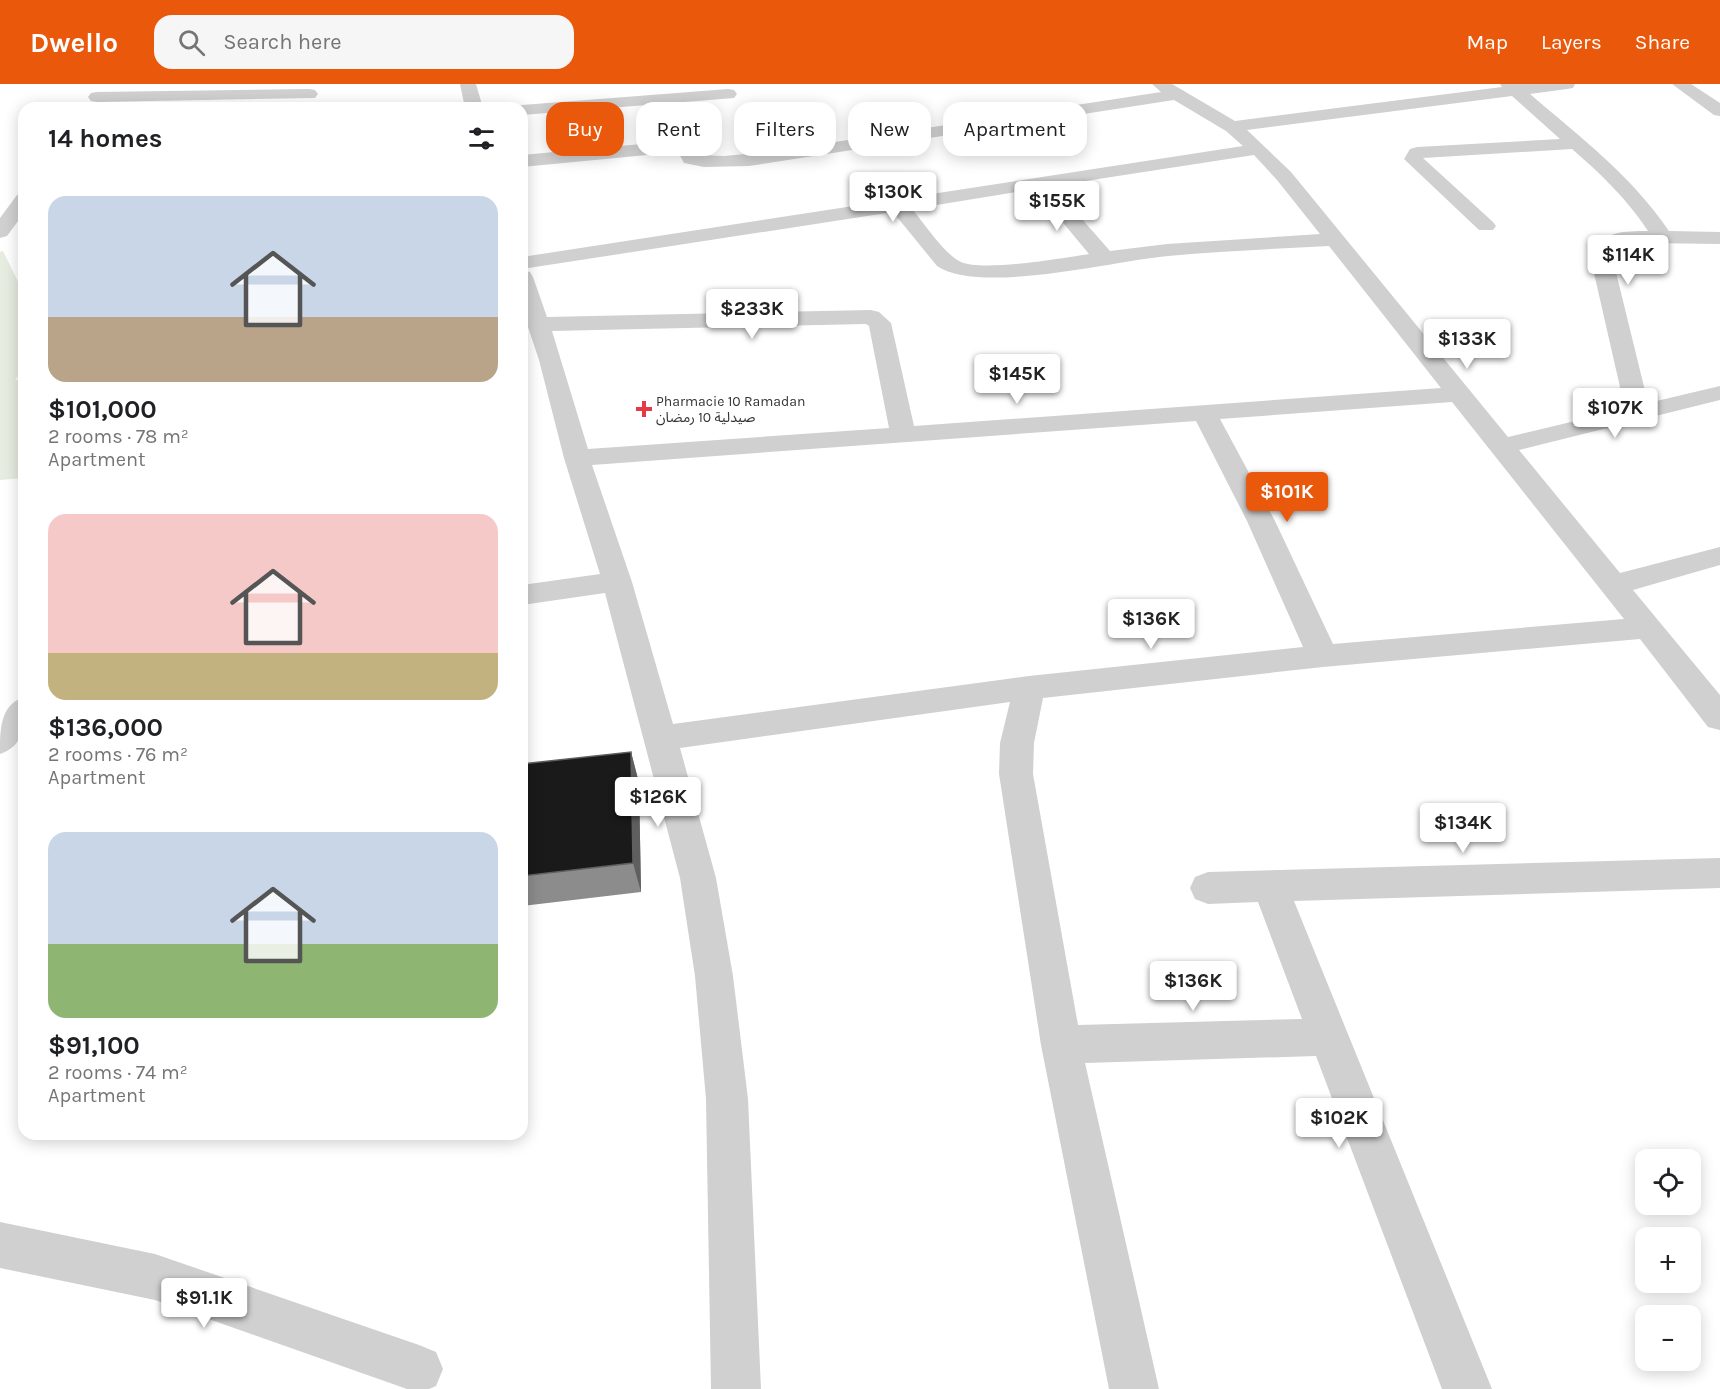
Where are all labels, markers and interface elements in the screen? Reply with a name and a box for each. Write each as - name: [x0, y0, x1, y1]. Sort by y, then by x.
- search box: [154, 15, 574, 69]
- text: Dwello: [30, 26, 118, 59]
- icon: search: [175, 26, 208, 59]
- text: Search here: [223, 29, 342, 55]
- text: Map: [1466, 30, 1508, 54]
- text: Layers: [1541, 30, 1602, 54]
- text: Share: [1635, 30, 1690, 54]
- chip: Buy: [546, 102, 624, 156]
- chip: Rent: [636, 102, 722, 156]
- chip: Filters: [734, 102, 836, 156]
- chip: New: [848, 102, 931, 156]
- chip: Apartment: [943, 102, 1087, 156]
- icon: filters: [465, 122, 498, 155]
- text: 14 homes: [48, 123, 162, 154]
- pin: $130K: [851, 172, 935, 223]
- text: $130K: [863, 180, 923, 203]
- pin: $155K: [1015, 181, 1099, 232]
- text: $155K: [1028, 189, 1086, 212]
- icon: home: [219, 235, 327, 343]
- pin: $114K: [1586, 235, 1670, 286]
- text: $114K: [1601, 243, 1655, 266]
- pin: $233K: [710, 289, 794, 340]
- text: $233K: [720, 297, 784, 320]
- pin: $133K: [1425, 319, 1509, 370]
- text: $133K: [1438, 327, 1496, 350]
- pin: $145K: [975, 354, 1059, 405]
- text: $145K: [988, 362, 1046, 385]
- pin: $107K: [1573, 388, 1657, 439]
- place label: Pharmacie 10 Ramadan صيدلية 10 رمضان: [656, 393, 805, 426]
- text: $101,000: [48, 394, 157, 425]
- text: $107K: [1587, 396, 1643, 419]
- marker: Pharmacie 10 Ramadan صيدلية 10 رمضان: [637, 402, 651, 416]
- text: 2 rooms · 78 m²: [48, 425, 189, 448]
- text: Apartment: [48, 448, 146, 471]
- pin: $101K: [1245, 472, 1329, 523]
- text: $101K: [1260, 480, 1314, 503]
- icon: home: [219, 553, 327, 661]
- pin: $136K: [1109, 599, 1193, 650]
- text: $136K: [1122, 607, 1180, 630]
- text: $136,000: [48, 712, 163, 743]
- text: 2 rooms · 76 m²: [48, 743, 188, 766]
- text: Apartment: [48, 766, 146, 789]
- pin: $126K: [616, 777, 700, 828]
- text: $126K: [629, 785, 687, 808]
- pin: $134K: [1421, 803, 1505, 854]
- text: $134K: [1434, 811, 1492, 834]
- icon: home: [219, 871, 327, 979]
- pin: $136K: [1151, 961, 1235, 1012]
- text: $136K: [1164, 969, 1222, 992]
- text: $91,100: [48, 1030, 140, 1061]
- text: 2 rooms · 74 m²: [48, 1061, 188, 1084]
- text: Apartment: [48, 1084, 146, 1107]
- pin: $102K: [1297, 1098, 1381, 1149]
- text: $102K: [1310, 1106, 1368, 1129]
- map controls: [1635, 1149, 1701, 1371]
- button: locate: [1635, 1149, 1701, 1215]
- button: +: [1635, 1227, 1701, 1293]
- pin: $91.1K: [155, 1278, 253, 1329]
- text: $91.1K: [175, 1286, 233, 1309]
- button: −: [1635, 1305, 1701, 1371]

